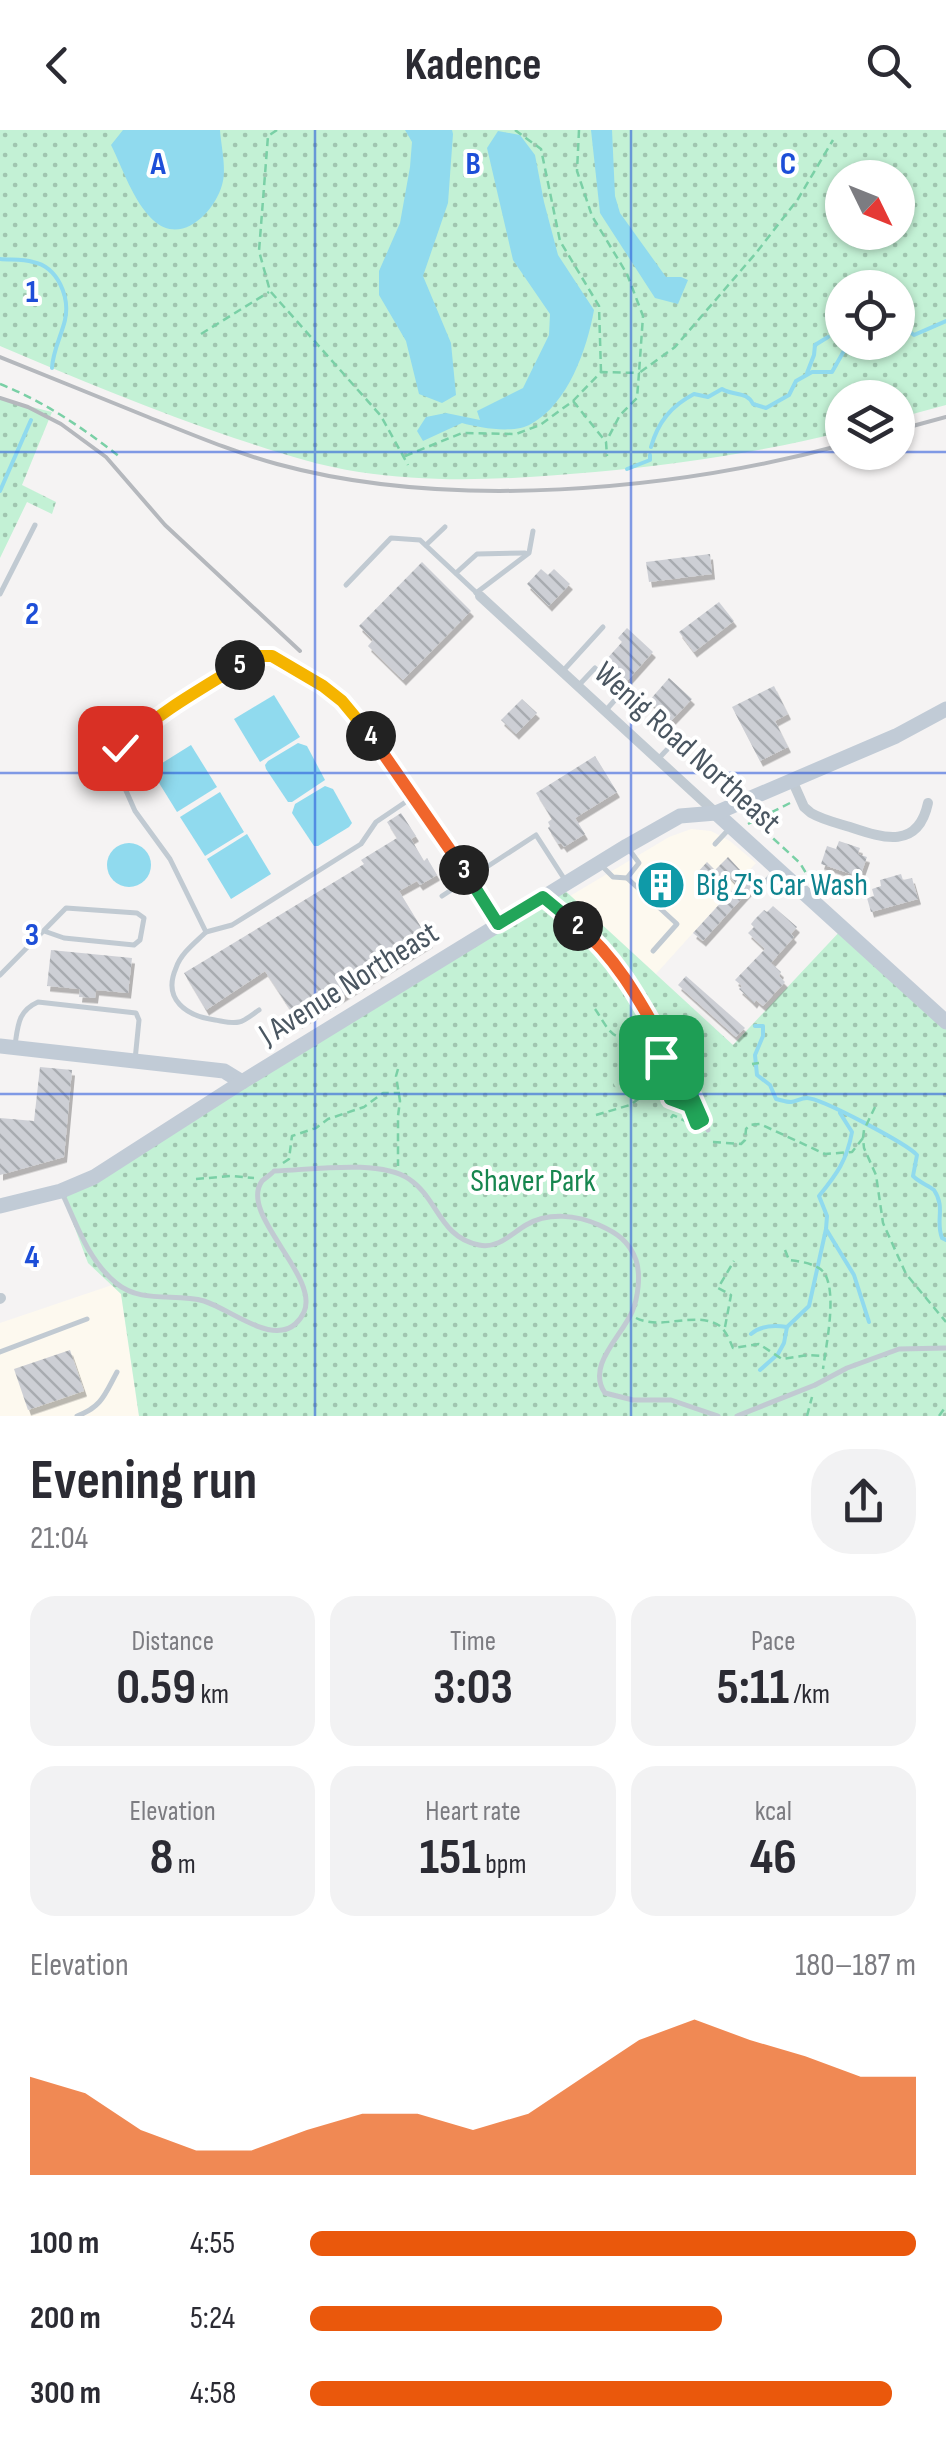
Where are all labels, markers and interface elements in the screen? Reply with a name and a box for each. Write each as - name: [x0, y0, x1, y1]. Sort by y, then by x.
- icon: back: [30, 38, 85, 93]
- text: Kadence: [404, 38, 542, 93]
- icon: search: [861, 38, 916, 93]
- text: A: [149, 145, 166, 184]
- text: B: [465, 145, 481, 184]
- text: C: [780, 145, 796, 184]
- north arrow: [825, 160, 915, 250]
- map controls: [825, 160, 915, 470]
- button: locate: [825, 270, 915, 360]
- text: 1: [26, 273, 39, 312]
- button: layers: [825, 380, 915, 470]
- text: 2: [25, 595, 39, 634]
- pin: 5: [215, 640, 265, 690]
- text: 5: [234, 648, 246, 681]
- street label: Wenig Road Northeast: [585, 654, 789, 842]
- pin: [78, 706, 163, 791]
- pin: 4: [346, 711, 396, 761]
- text: 4: [364, 719, 378, 752]
- icon: check: [93, 721, 148, 776]
- pin: 3: [439, 845, 489, 895]
- text: 3: [458, 853, 470, 886]
- building icon: Big Z's Car Wash: [635, 859, 687, 911]
- place label: Big Z's Car Wash: [696, 866, 868, 905]
- pin: 2: [553, 901, 603, 951]
- text: 2: [572, 909, 584, 942]
- street label: J Avenue Northeast: [251, 913, 446, 1055]
- text: 3: [25, 916, 39, 955]
- pin: [619, 1015, 704, 1100]
- icon: arrive: [634, 1030, 689, 1085]
- park label: Shaver Park: [470, 1162, 596, 1201]
- text: 4: [25, 1238, 40, 1277]
- text: Evening run: [30, 1448, 257, 1515]
- button: share: [811, 1449, 916, 1554]
- text: 21:04: [30, 1519, 88, 1558]
- text: Distance: [131, 1625, 214, 1658]
- text: Time: [450, 1625, 496, 1658]
- text: Pace: [751, 1625, 796, 1658]
- text: 0.59: [116, 1658, 196, 1718]
- text: 3:03: [433, 1658, 513, 1718]
- text: 5:11: [717, 1658, 789, 1718]
- text: km: [196, 1678, 229, 1711]
- text: /km: [789, 1678, 830, 1711]
- text: Elevation: [129, 1795, 216, 1828]
- text: Heart rate: [425, 1795, 521, 1828]
- text: kcal: [755, 1795, 792, 1828]
- text: 8: [150, 1828, 173, 1888]
- text: 151: [420, 1828, 481, 1888]
- text: 46: [750, 1828, 797, 1888]
- text: m: [173, 1848, 196, 1881]
- text: bpm: [481, 1848, 526, 1881]
- text: Elevation: [30, 1946, 129, 1985]
- text: 180–187 m: [795, 1946, 916, 1985]
- text: 100 m: [30, 2224, 99, 2263]
- text: 4:55: [190, 2224, 235, 2263]
- text: 200 m: [30, 2299, 101, 2338]
- text: 5:24: [190, 2299, 235, 2338]
- text: 300 m: [30, 2374, 101, 2413]
- text: 4:58: [190, 2374, 236, 2413]

